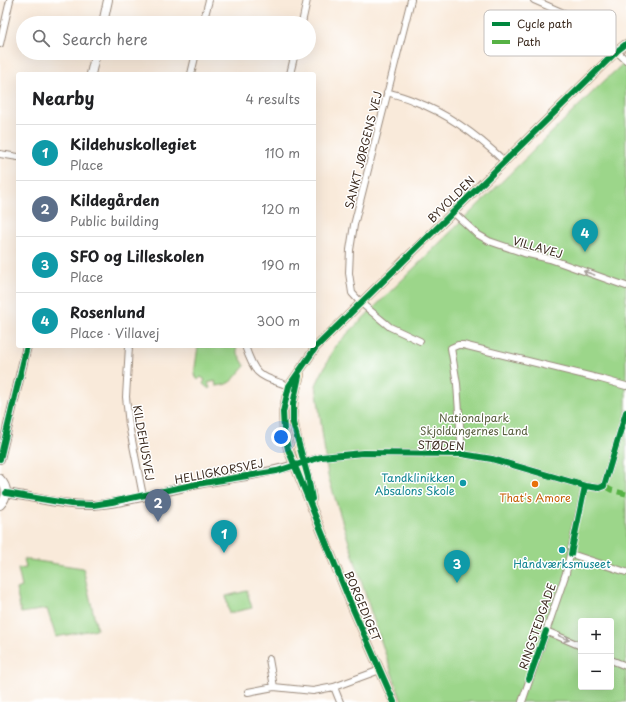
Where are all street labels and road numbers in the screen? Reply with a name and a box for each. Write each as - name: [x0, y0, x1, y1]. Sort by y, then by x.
- street label: SANKT JØRGENS VEJ: [340, 89, 386, 211]
- street label: BYVOLDEN: [424, 172, 478, 226]
- street label: VILLAVEJ: [511, 232, 565, 262]
- street label: KILDEHUSVEJ: [129, 404, 159, 482]
- street label: STØDEN: [417, 436, 465, 454]
- street label: HELLIGKORSVEJ: [173, 454, 265, 488]
- street label: BORGEDIGET: [341, 568, 386, 644]
- street label: RINGSTEDGADE: [514, 580, 560, 672]

